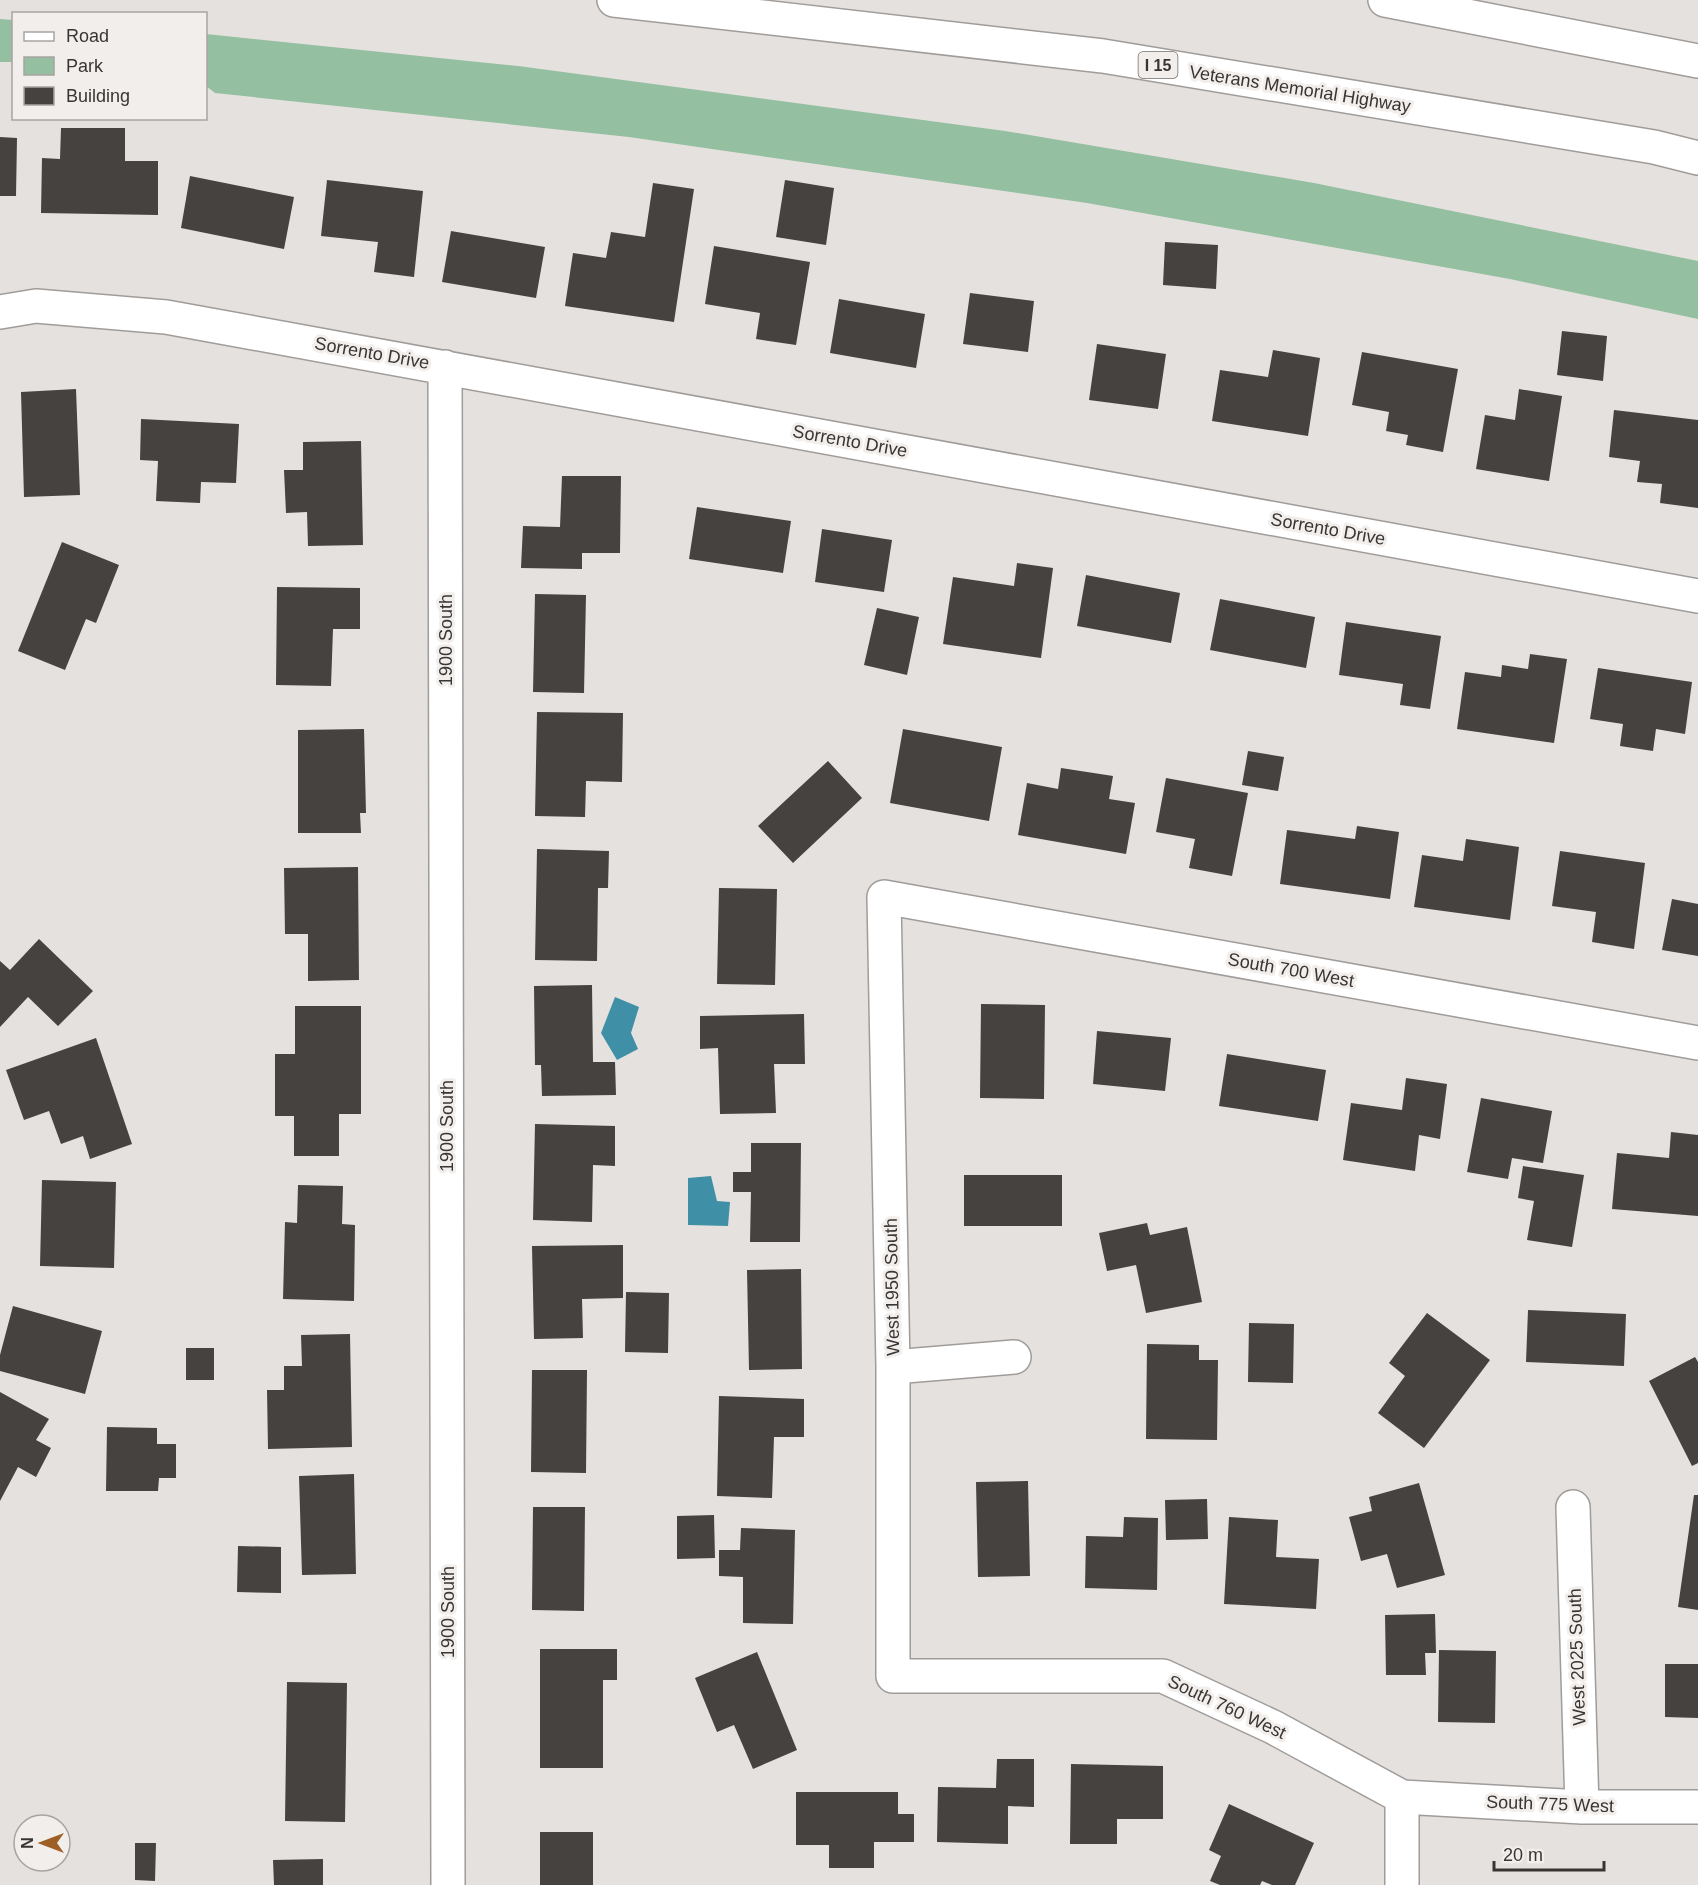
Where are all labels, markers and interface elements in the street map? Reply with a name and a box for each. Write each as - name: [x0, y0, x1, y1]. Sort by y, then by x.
- legend: [12, 12, 207, 120]
- text: Road: [66, 26, 109, 46]
- road number: I 15: [1138, 52, 1178, 78]
- text: Park: [66, 56, 104, 76]
- street label: Veterans Memorial Highway: [1188, 62, 1412, 116]
- text: Building: [66, 86, 130, 106]
- street label: Sorrento Drive: [313, 333, 431, 373]
- street label: Sorrento Drive: [791, 421, 909, 461]
- street label: Sorrento Drive: [1269, 509, 1387, 549]
- street label: 1900 South: [436, 594, 456, 686]
- street label: South 700 West: [1226, 949, 1356, 991]
- street label: 1900 South: [437, 1080, 457, 1172]
- street label: West 1950 South: [881, 1218, 903, 1356]
- street label: 1900 South: [438, 1566, 458, 1658]
- street label: West 2025 South: [1565, 1588, 1589, 1726]
- street label: South 760 West: [1165, 1671, 1289, 1743]
- street label: South 775 West: [1486, 1792, 1614, 1816]
- north arrow: [12, 1813, 72, 1873]
- scale bar: [1494, 1834, 1604, 1872]
- text: N: [19, 1837, 36, 1849]
- text: 20 m: [1503, 1845, 1543, 1865]

